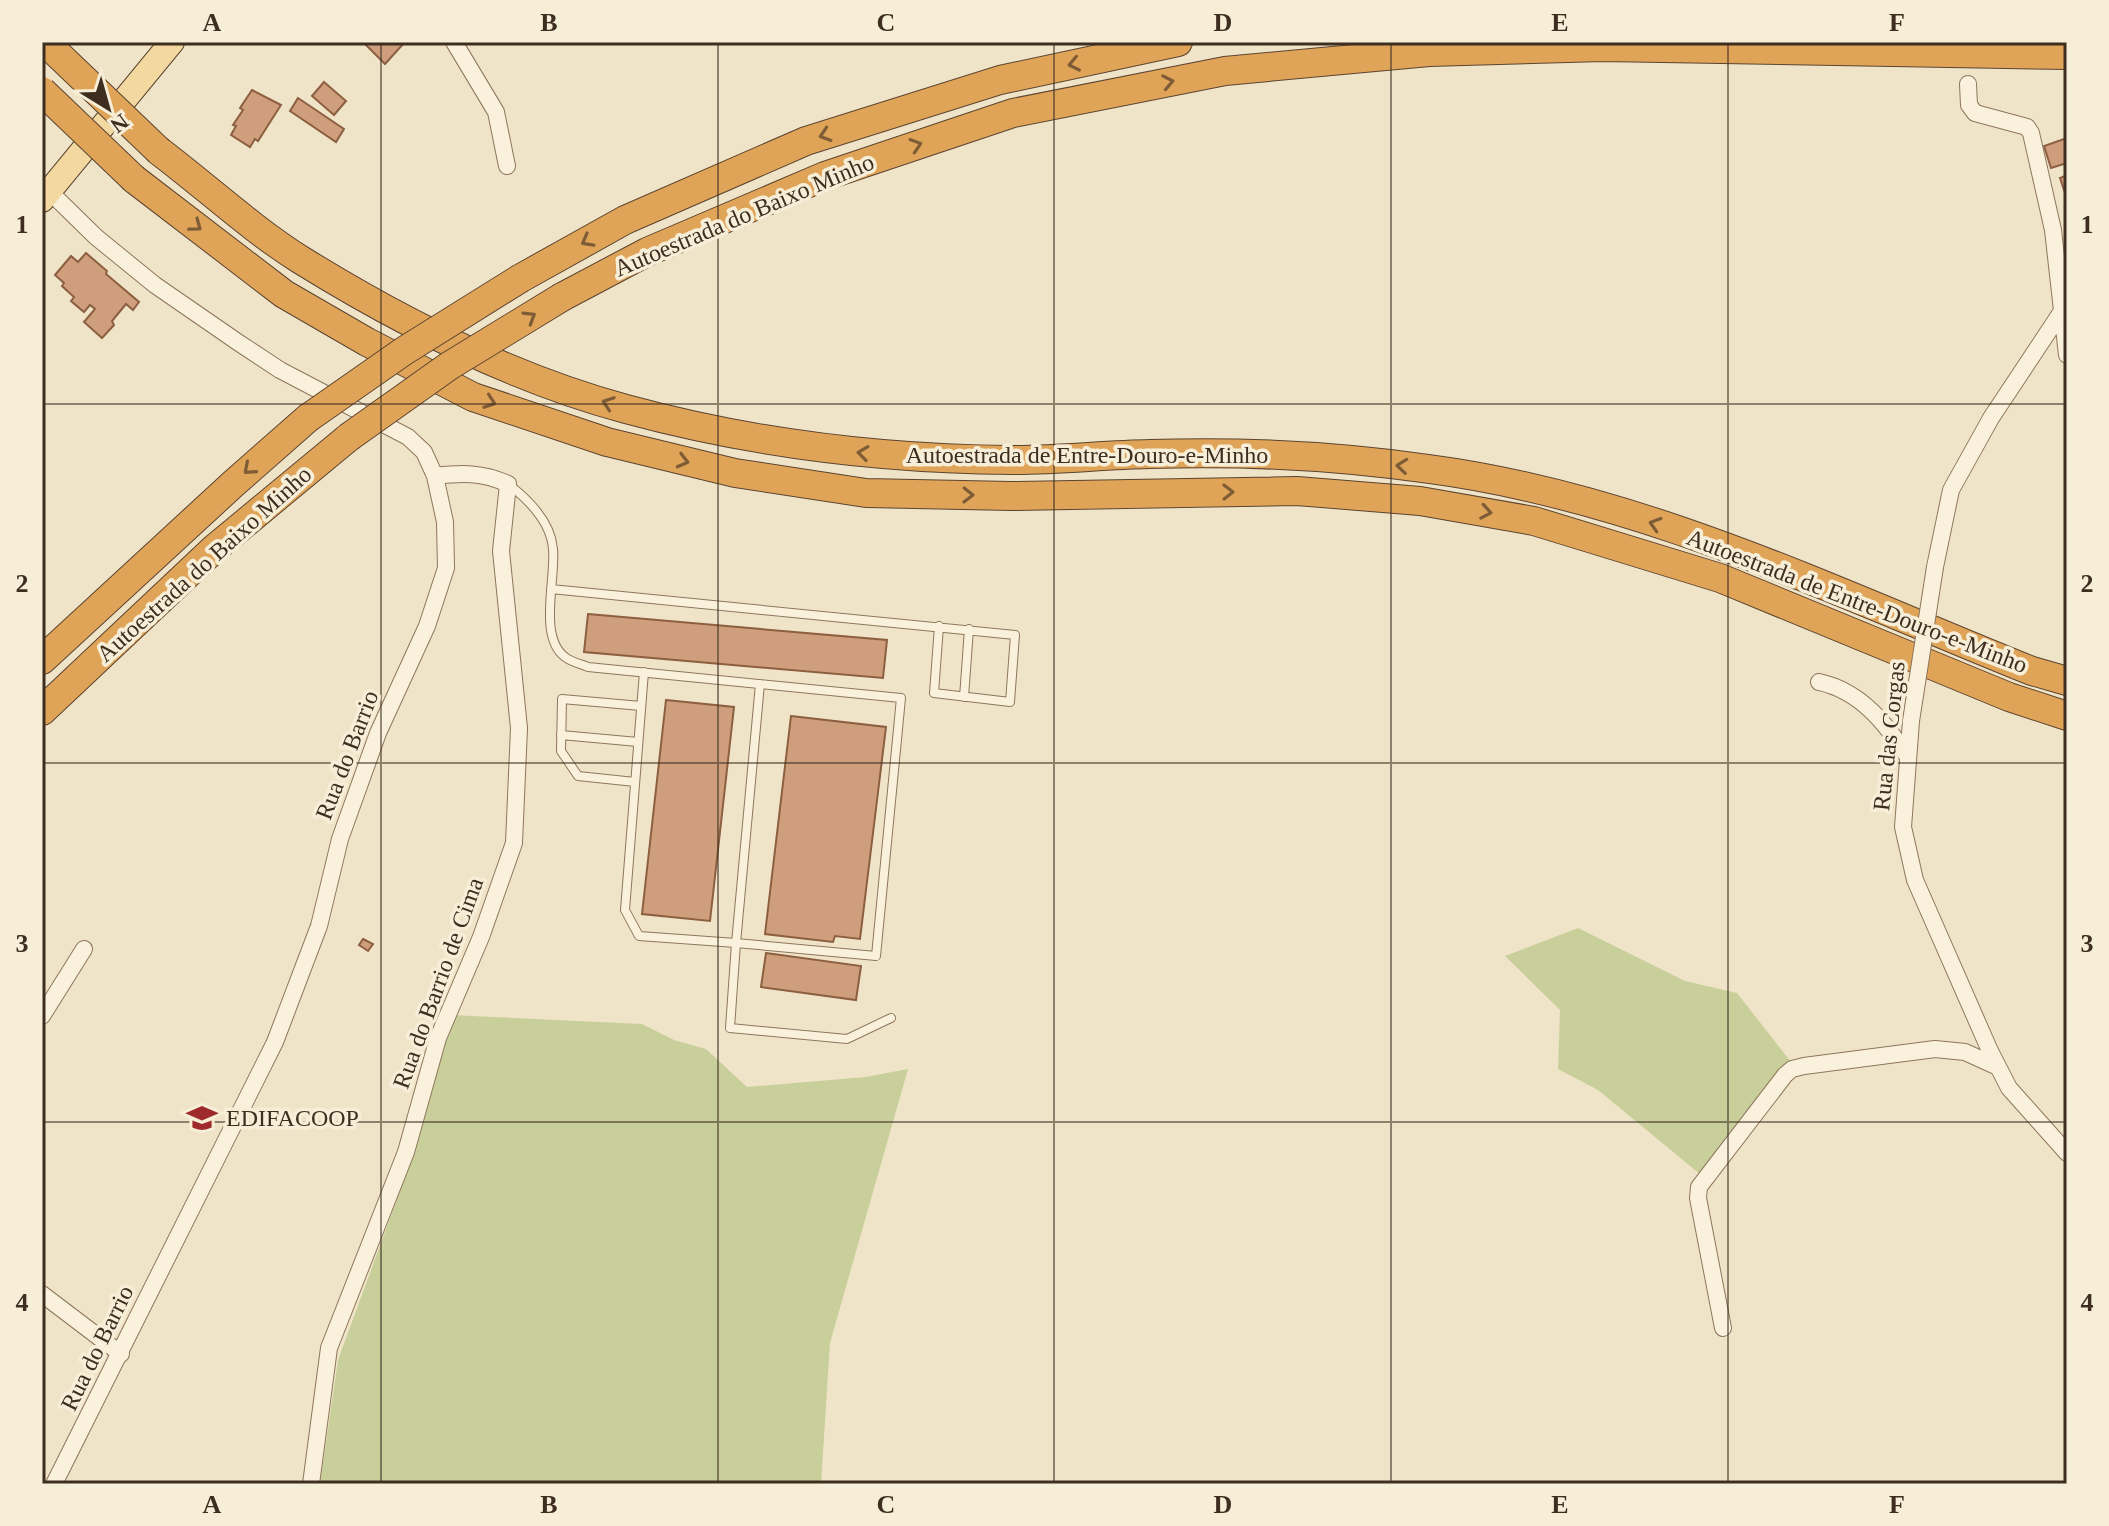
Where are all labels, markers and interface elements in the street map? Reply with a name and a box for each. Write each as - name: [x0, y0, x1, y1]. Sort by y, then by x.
- text: A: [203, 8, 222, 37]
- text: B: [540, 8, 558, 37]
- text: C: [877, 8, 895, 37]
- text: D: [1214, 8, 1232, 37]
- text: E: [1551, 8, 1569, 37]
- text: F: [1889, 8, 1905, 37]
- one-way arrow: [1068, 55, 1082, 72]
- north arrow: [68, 68, 148, 148]
- one-way arrow: [1161, 75, 1175, 92]
- text: N: [106, 109, 134, 138]
- one-way arrow: [818, 126, 832, 142]
- one-way arrow: [909, 139, 923, 155]
- street label: Autoestrada do Baixo Minho: [610, 148, 878, 282]
- text: 1: [16, 210, 29, 239]
- text: 1: [2081, 210, 2094, 239]
- one-way arrow: [187, 217, 202, 231]
- one-way arrow: [582, 231, 596, 247]
- one-way arrow: [521, 311, 536, 327]
- one-way arrow: [482, 393, 496, 409]
- one-way arrow: [602, 397, 616, 413]
- street label: Autoestrada de Entre-Douro-e-Minho: [906, 442, 1268, 468]
- one-way arrow: [856, 445, 869, 462]
- one-way arrow: [675, 451, 689, 468]
- one-way arrow: [1395, 458, 1408, 475]
- one-way arrow: [244, 459, 259, 474]
- street label: Autoestrada do Baixo Minho: [92, 461, 316, 667]
- one-way arrow: [1222, 483, 1235, 501]
- one-way arrow: [962, 486, 975, 504]
- one-way arrow: [1479, 503, 1493, 520]
- one-way arrow: [1648, 517, 1662, 533]
- street label: Autoestrada de Entre-Douro-e-Minho: [1683, 524, 2031, 678]
- text: 2: [16, 569, 29, 598]
- text: 2: [2081, 569, 2094, 598]
- street label: Rua das Corgas: [1868, 660, 1910, 812]
- street label: Rua do Barrio: [310, 687, 384, 823]
- street label: Rua do Barrio de Cima: [388, 874, 488, 1092]
- text: 3: [16, 929, 29, 958]
- text: 3: [2081, 929, 2094, 958]
- school or university icon: EDIFACOOP: [185, 1101, 219, 1135]
- place label: EDIFACOOP: [226, 1105, 359, 1131]
- street label: Rua do Barrio: [56, 1281, 138, 1415]
- text: 4: [16, 1288, 29, 1317]
- text: 4: [2081, 1288, 2094, 1317]
- text: A: [203, 1490, 222, 1519]
- text: B: [540, 1490, 558, 1519]
- text: C: [877, 1490, 895, 1519]
- text: D: [1214, 1490, 1232, 1519]
- text: E: [1551, 1490, 1569, 1519]
- text: F: [1889, 1490, 1905, 1519]

